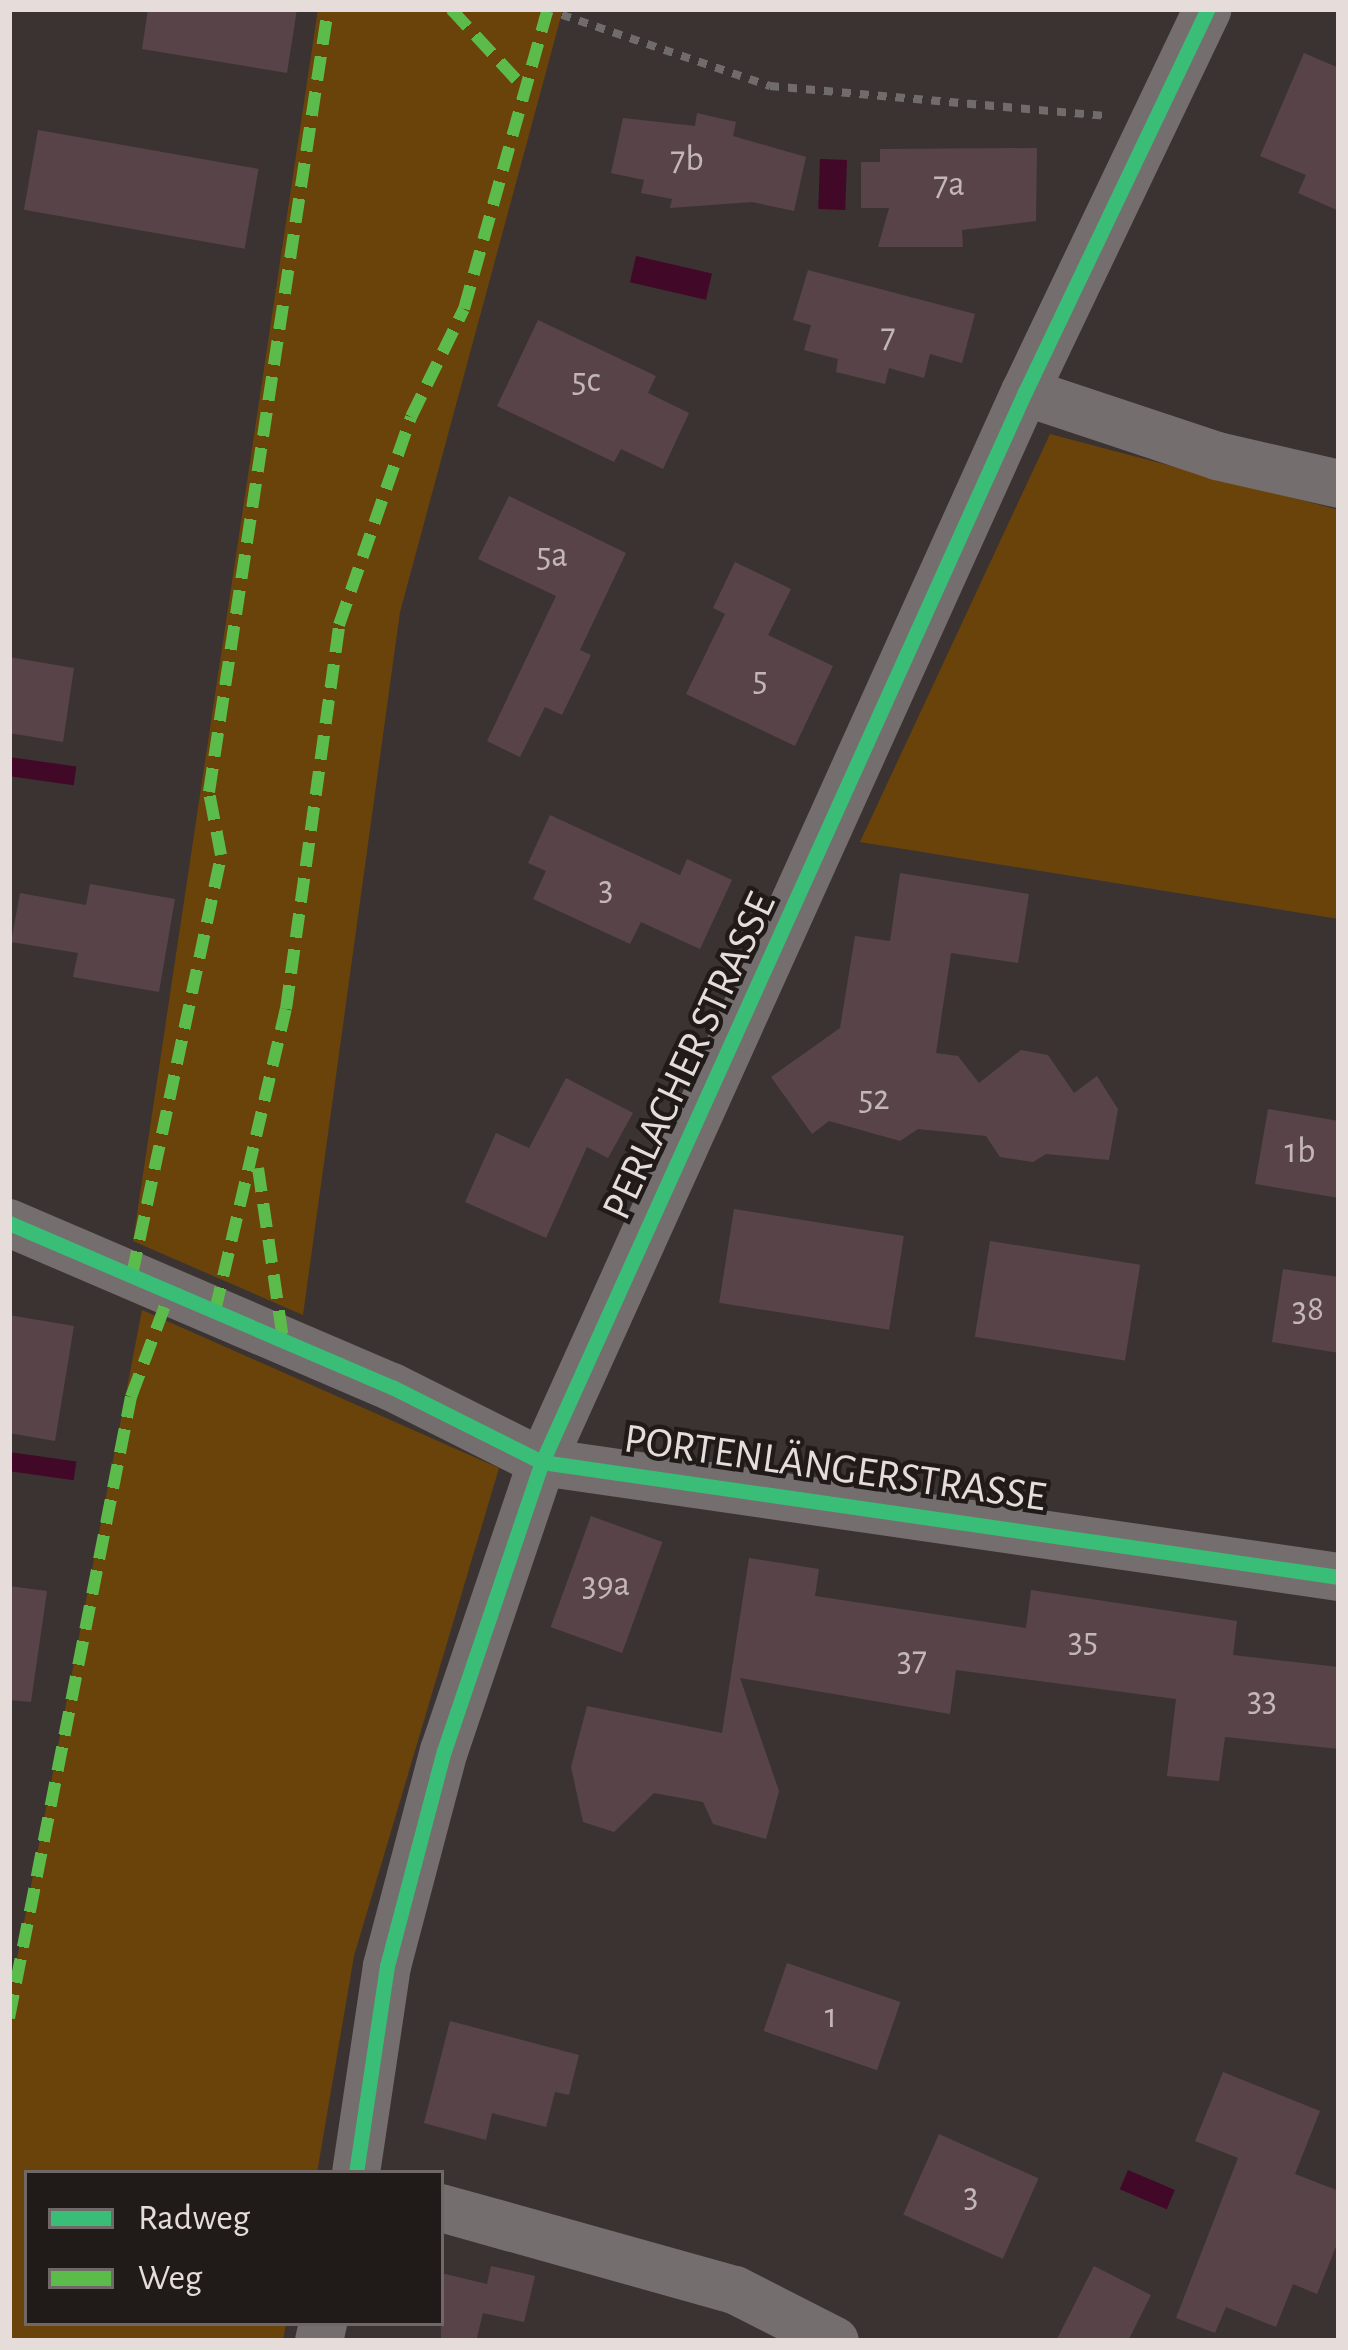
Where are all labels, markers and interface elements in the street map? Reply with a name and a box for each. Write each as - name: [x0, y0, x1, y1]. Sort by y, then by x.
- house number: 7b: [670, 138, 704, 182]
- house number: 7a: [933, 163, 965, 207]
- house number: 7: [880, 315, 896, 359]
- house number: 5c: [572, 359, 600, 403]
- house number: 5a: [536, 534, 568, 578]
- house number: 5: [752, 658, 768, 702]
- house number: 3: [599, 867, 613, 911]
- street label: PERLACHER STRASSE: [591, 885, 787, 1227]
- house number: 52: [858, 1077, 890, 1121]
- house number: 1b: [1285, 1130, 1315, 1174]
- house number: 38: [1292, 1288, 1324, 1332]
- street label: PORTENLÄNGERSTRASSE: [621, 1413, 1049, 1523]
- house number: 39a: [582, 1563, 630, 1607]
- house number: 35: [1068, 1619, 1098, 1663]
- house number: 37: [897, 1638, 927, 1682]
- house number: 33: [1247, 1678, 1277, 1722]
- house number: 1: [825, 1995, 837, 2039]
- legend: [24, 2170, 444, 2326]
- house number: 3: [964, 2174, 978, 2218]
- text: Radweg: [138, 2200, 250, 2236]
- text: Weg: [138, 2260, 202, 2296]

